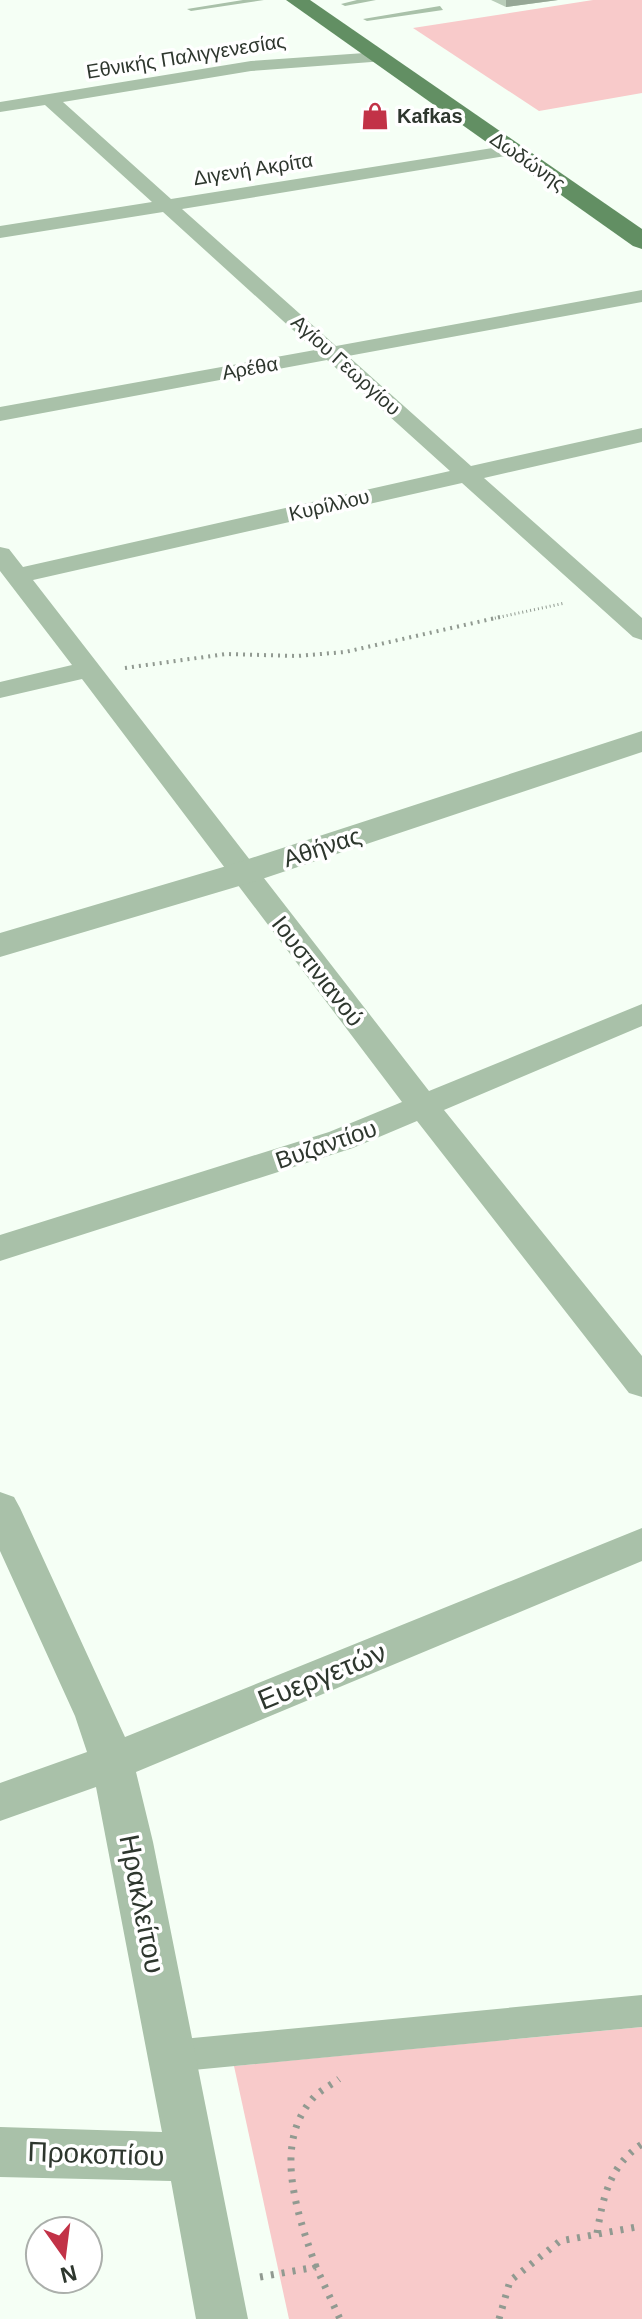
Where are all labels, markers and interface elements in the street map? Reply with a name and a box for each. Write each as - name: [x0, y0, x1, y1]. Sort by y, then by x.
- street label: Εθνικής Παλιγγενεσίας: [85, 29, 288, 83]
- shop icon: Kafkas: [360, 101, 390, 131]
- place label: Kafkas: [397, 105, 463, 127]
- street label: Δωδώνης: [486, 127, 570, 195]
- street label: Διγενή Ακρίτα: [192, 149, 314, 189]
- street label: Αγίου Γεωργίου: [287, 310, 405, 420]
- street label: Αρέθα: [220, 352, 280, 384]
- street label: Κυρίλλου: [287, 485, 371, 525]
- street label: Αθήνας: [280, 822, 364, 872]
- street label: Ιουστινιανού: [267, 911, 369, 1031]
- street label: Βυζαντίου: [272, 1114, 380, 1174]
- street label: Ευεργετών: [253, 1636, 391, 1716]
- street label: Ηρακλείτου: [113, 1832, 171, 1976]
- street label: Προκοπίου: [27, 2136, 165, 2172]
- north arrow: [24, 2215, 104, 2295]
- text: N: [58, 2260, 79, 2288]

